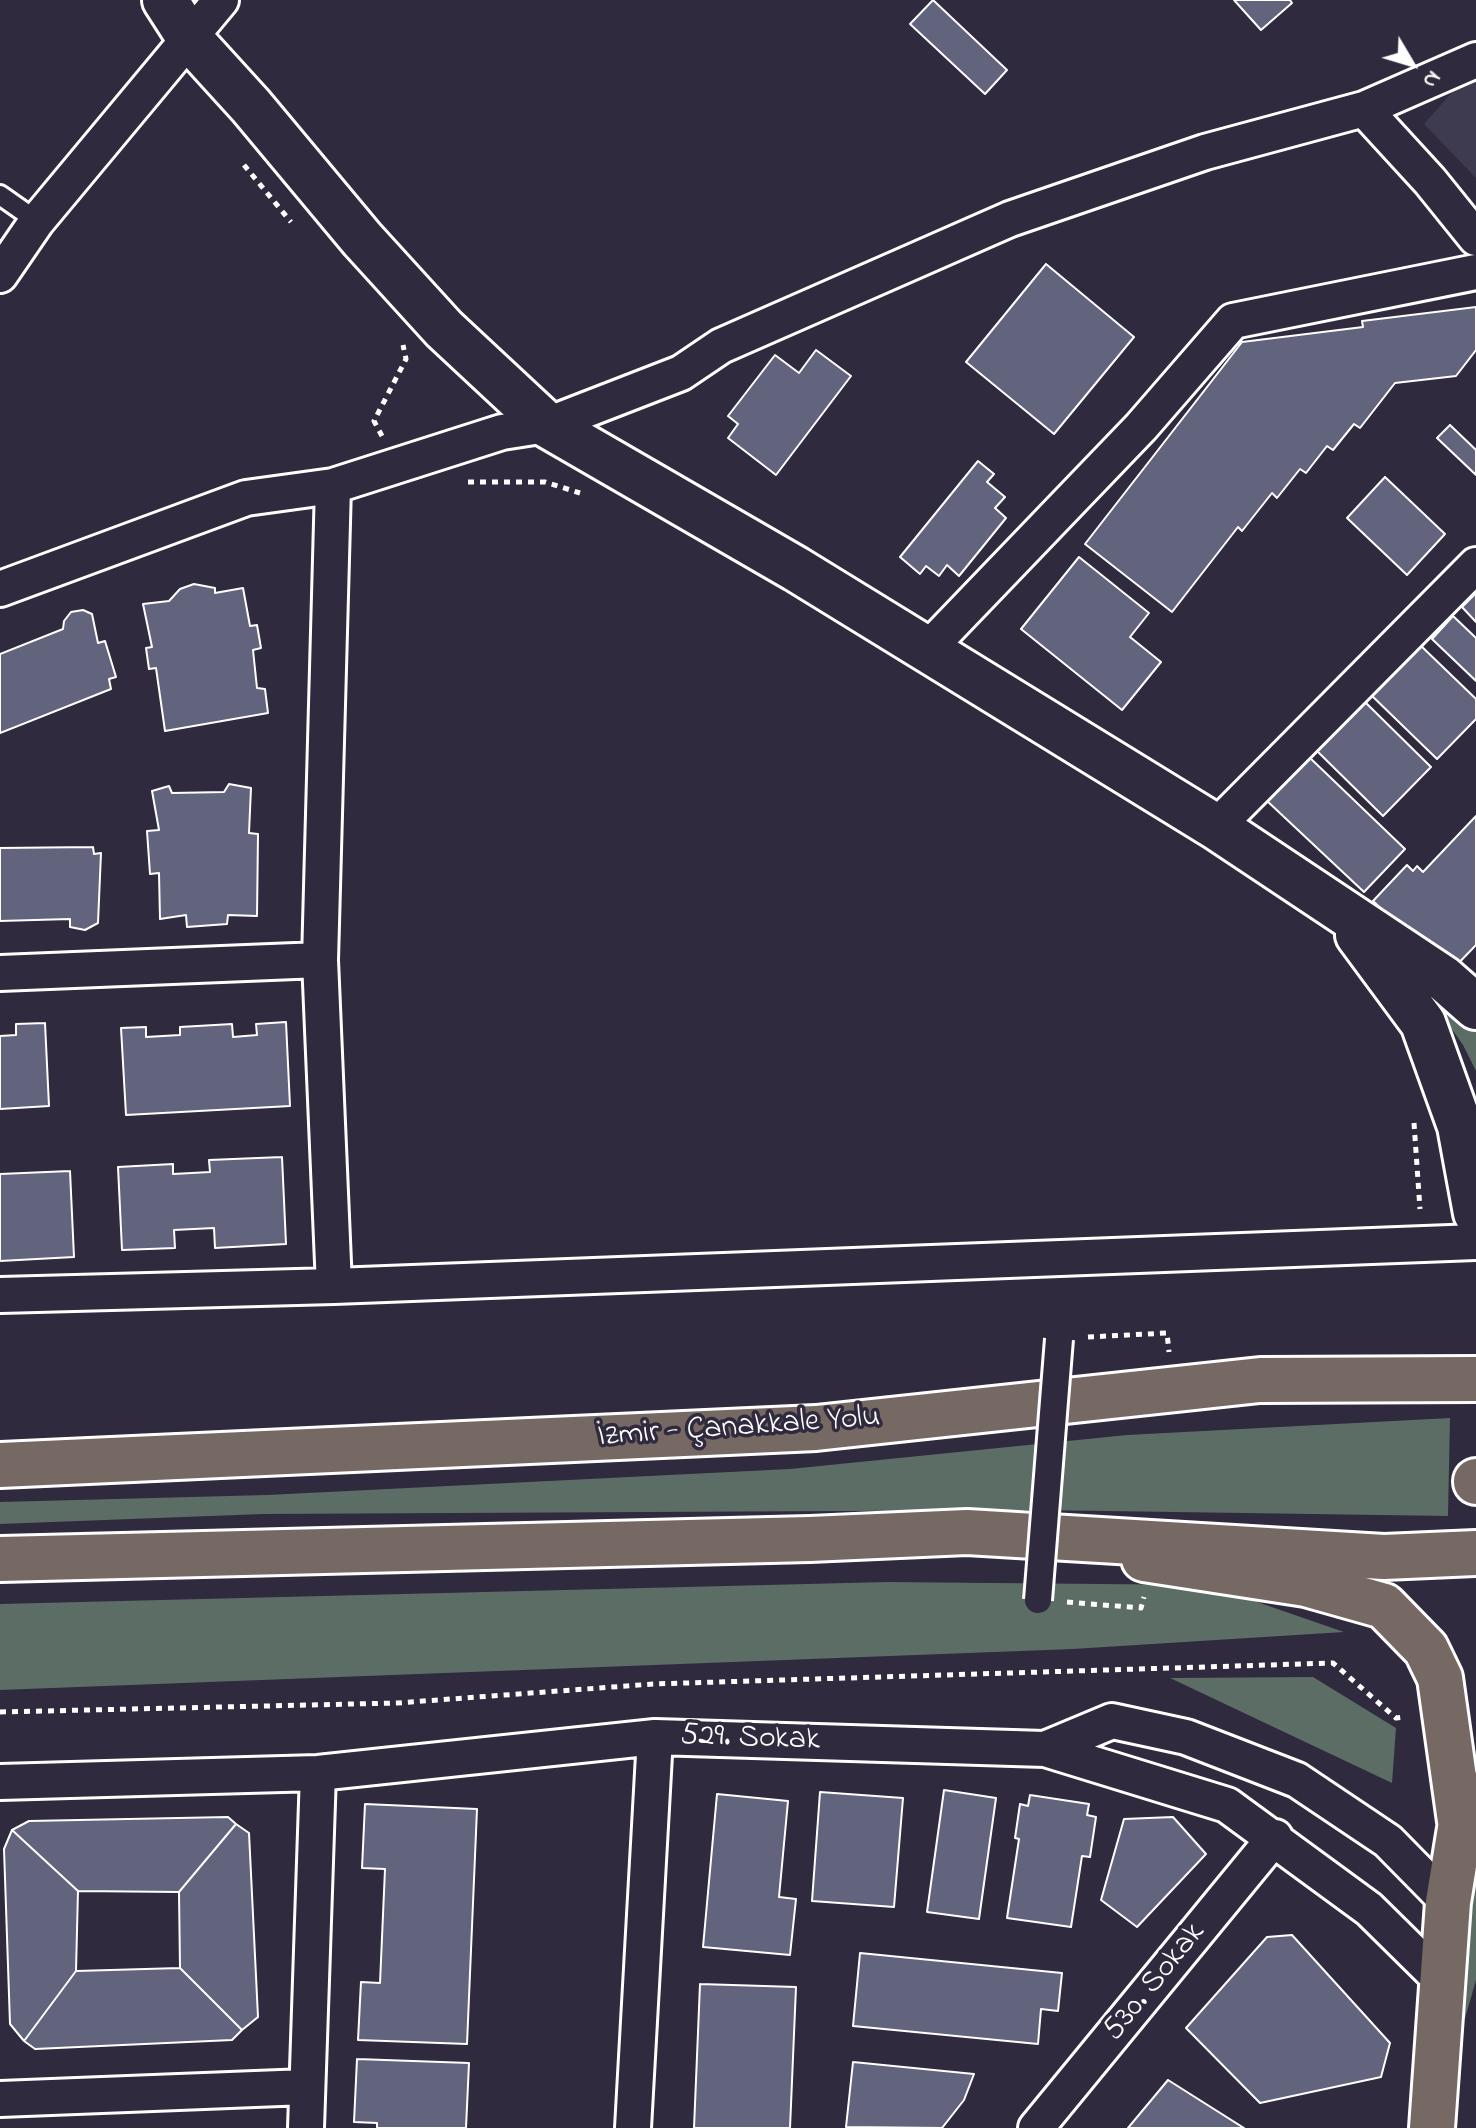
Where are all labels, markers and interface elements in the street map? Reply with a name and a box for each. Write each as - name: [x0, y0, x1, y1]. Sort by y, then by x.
- north arrow: [1372, 24, 1452, 104]
- text: N: [1414, 63, 1448, 94]
- street label: İzmir - Çanakkale Yolu: [596, 1400, 882, 1458]
- street label: 529. Sokak: [679, 1718, 821, 1762]
- street label: 530. Sokak: [1097, 1916, 1215, 2050]

